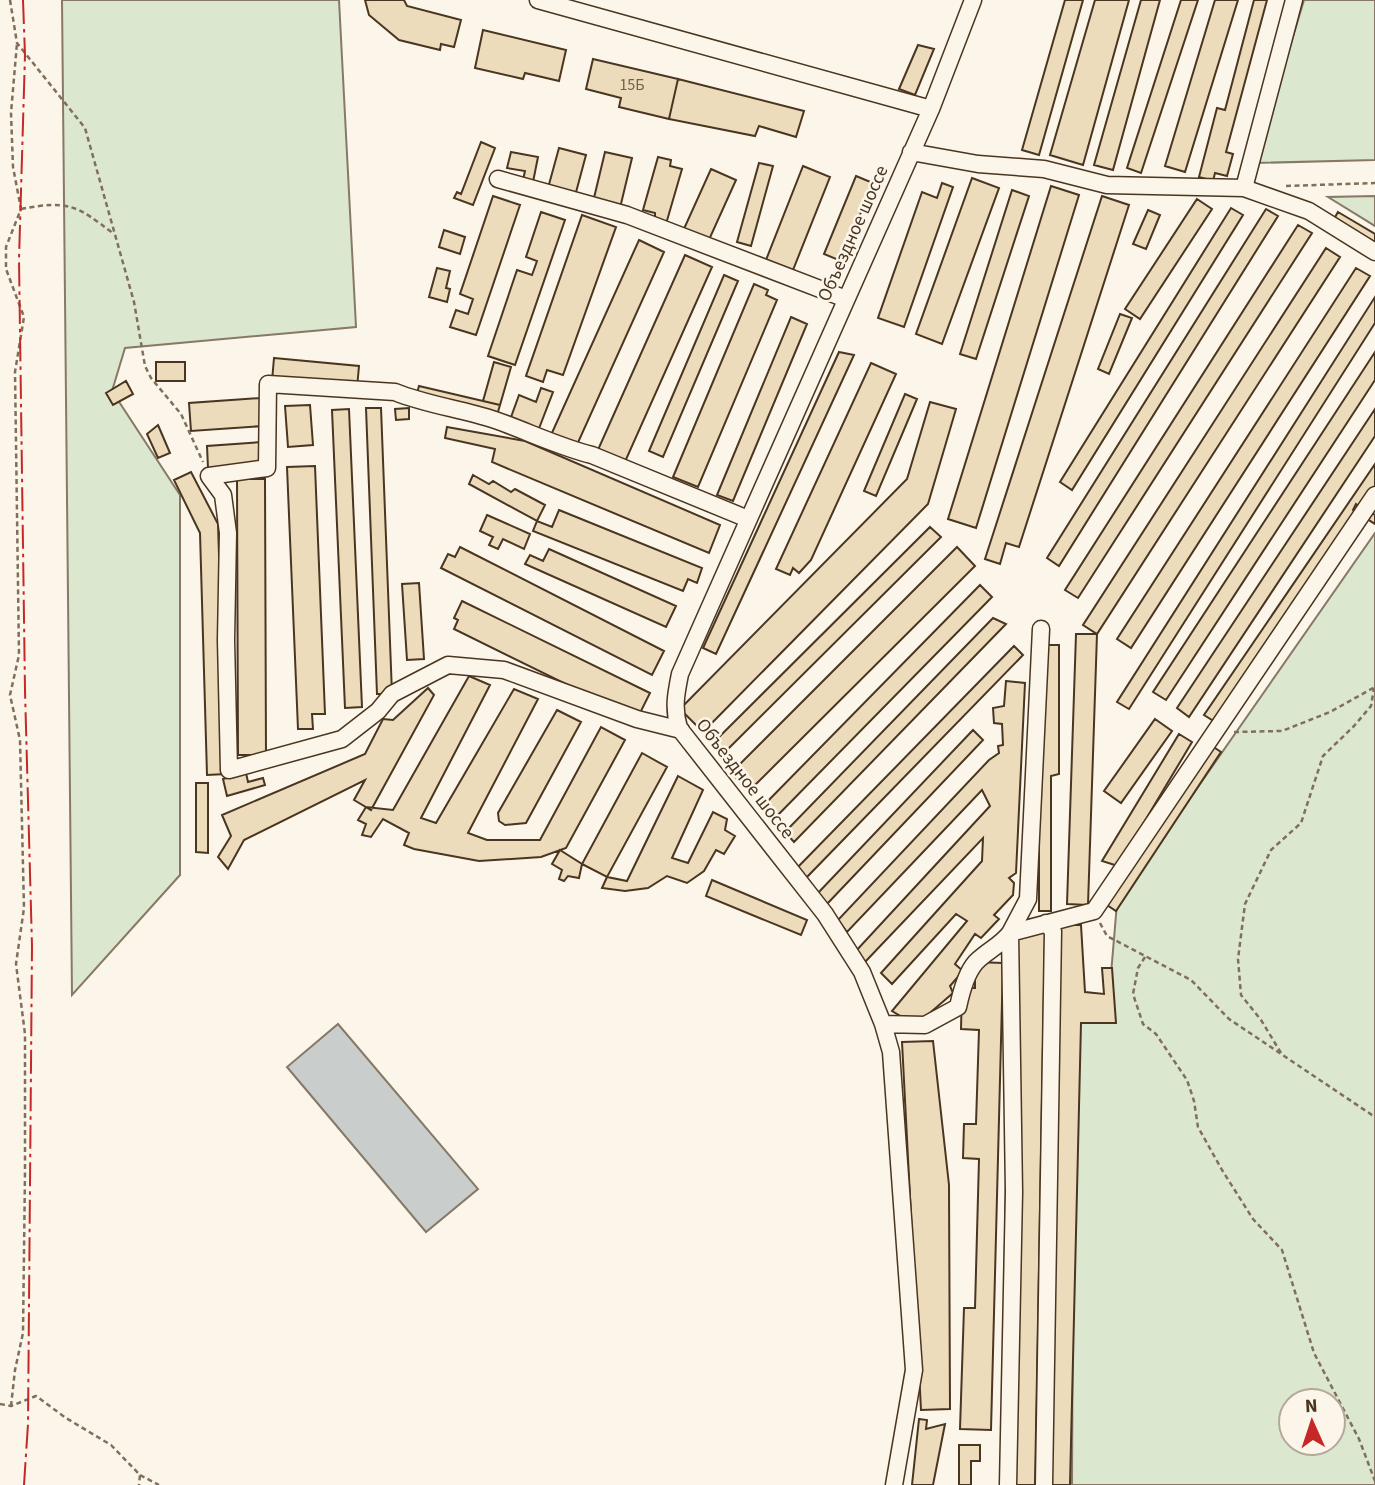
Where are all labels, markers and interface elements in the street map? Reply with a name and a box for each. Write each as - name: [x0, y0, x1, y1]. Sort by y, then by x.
- house number: 15Б: [619, 74, 645, 96]
- street label: Объездное шоссе: [811, 161, 895, 306]
- street label: Объездное шоссе: [689, 713, 801, 845]
- north arrow: [1277, 1387, 1347, 1457]
- text: N: [1304, 1393, 1318, 1420]

